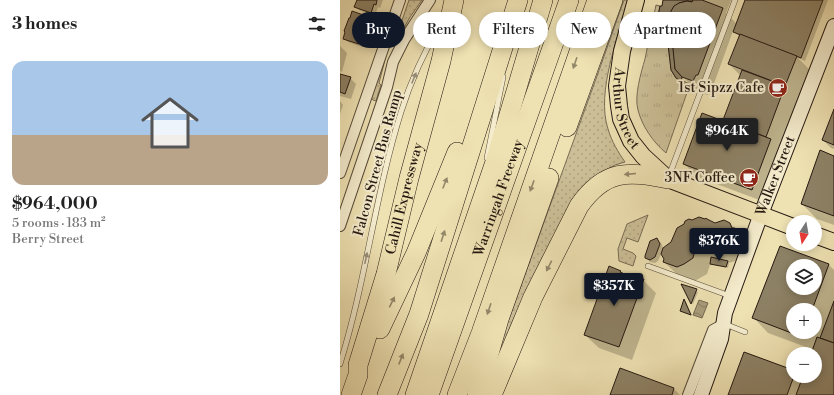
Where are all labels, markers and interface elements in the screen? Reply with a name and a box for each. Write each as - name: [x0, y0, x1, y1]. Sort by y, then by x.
- chip: Buy: [352, 12, 405, 48]
- chip: Rent: [413, 12, 471, 48]
- chip: Filters: [479, 12, 548, 48]
- chip: New: [556, 12, 611, 48]
- chip: Apartment: [619, 12, 716, 48]
- text: 3 homes: [12, 13, 77, 35]
- icon: filters: [306, 13, 328, 35]
- one-way arrow: [572, 58, 578, 70]
- street label: Arthur Street: [608, 65, 643, 153]
- one-way arrow: [411, 72, 417, 84]
- cafe icon: 1st Sipzz Cafe: [767, 77, 789, 99]
- place label: 1st Sipzz Cafe: [678, 79, 764, 97]
- icon: home: [134, 87, 206, 159]
- street label: Falcon Street Bus Ramp: [350, 88, 406, 238]
- pin: $964K: [699, 118, 755, 152]
- text: $964K: [705, 123, 749, 139]
- street label: Walker Street: [752, 133, 799, 219]
- street label: Warringah Freeway: [469, 137, 528, 260]
- street label: Cahill Expressway: [382, 140, 427, 256]
- cafe icon: 3NF Coffee: [738, 167, 760, 189]
- place label: 3NF Coffee: [665, 169, 735, 187]
- one-way arrow: [624, 171, 636, 178]
- one-way arrow: [442, 178, 448, 189]
- one-way arrow: [529, 180, 535, 192]
- text: $964,000: [12, 193, 98, 215]
- text: 5 rooms · 183 m²: [12, 215, 106, 231]
- north arrow: [786, 215, 822, 251]
- map controls: [786, 215, 822, 383]
- pin: $376K: [691, 228, 747, 262]
- one-way arrow: [440, 229, 446, 241]
- text: Berry Street: [12, 231, 84, 247]
- text: $376K: [698, 233, 740, 249]
- one-way arrow: [363, 252, 369, 264]
- button: layers: [786, 259, 822, 295]
- one-way arrow: [546, 261, 552, 272]
- pin: $357K: [586, 273, 642, 307]
- text: $357K: [593, 278, 635, 294]
- one-way arrow: [389, 296, 395, 308]
- one-way arrow: [486, 303, 492, 315]
- button: +: [786, 303, 822, 339]
- button: −: [786, 347, 822, 383]
- one-way arrow: [398, 353, 404, 364]

